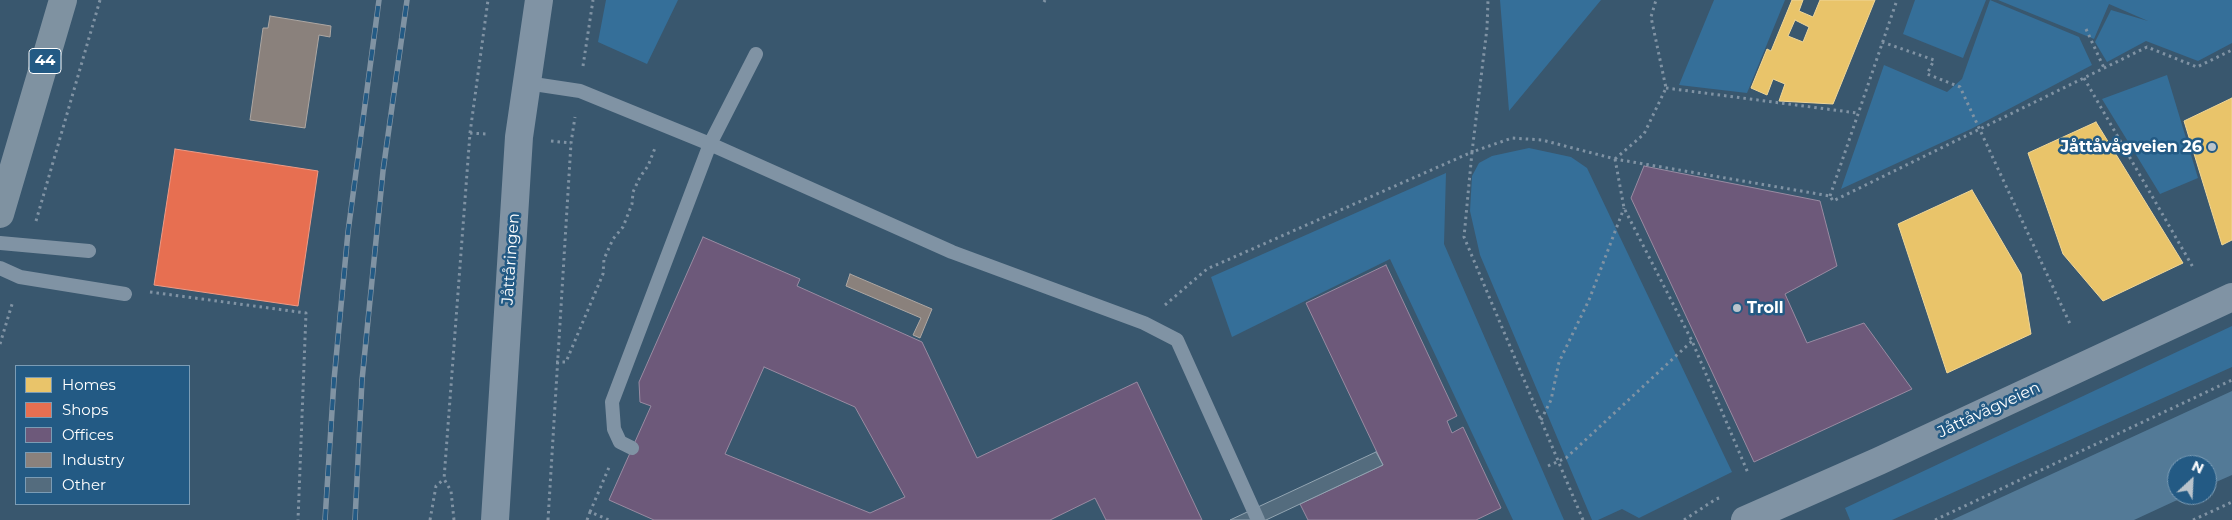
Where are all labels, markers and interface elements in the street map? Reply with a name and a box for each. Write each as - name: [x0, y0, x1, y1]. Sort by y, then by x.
- road number: 44: [29, 48, 61, 74]
- place label: Jåttåvågveien 26: [2060, 137, 2202, 157]
- marker: Jåttåvågveien 26: [2206, 141, 2218, 153]
- street label: Jåttåringen: [498, 212, 524, 306]
- place label: Troll: [1747, 298, 1784, 318]
- marker: Troll: [1731, 302, 1743, 314]
- legend: [15, 365, 190, 505]
- text: Homes: [62, 375, 116, 394]
- street label: Jåttåvågveien: [1935, 378, 2043, 442]
- text: Shops: [62, 400, 108, 419]
- text: Offices: [62, 425, 114, 444]
- text: Industry: [62, 450, 124, 469]
- north arrow: [2167, 455, 2217, 505]
- text: N: [2189, 457, 2207, 478]
- text: Other: [62, 475, 106, 494]

